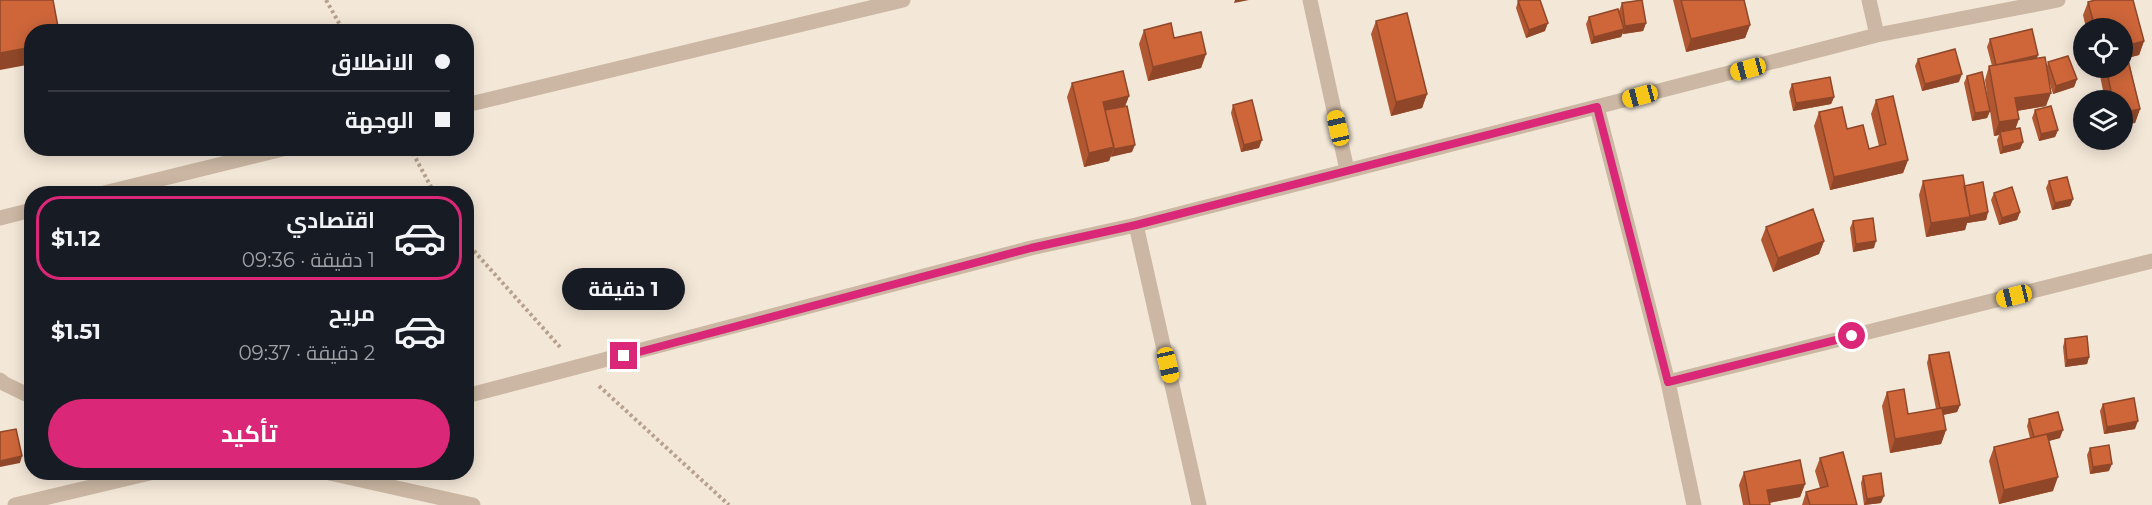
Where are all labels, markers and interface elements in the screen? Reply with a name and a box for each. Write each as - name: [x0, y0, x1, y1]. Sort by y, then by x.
- map controls: [2073, 18, 2133, 150]
- button: locate: [2073, 18, 2133, 78]
- text: الانطلاق: [331, 49, 414, 76]
- car: [1728, 56, 1768, 82]
- car: [1620, 83, 1660, 109]
- button: layers: [2073, 90, 2133, 150]
- text: الوجهة: [345, 107, 414, 134]
- car: [1325, 108, 1351, 148]
- text: اقتصادي: [286, 207, 375, 234]
- icon: car: [393, 211, 447, 265]
- text: $1.12: [51, 225, 100, 252]
- text: 1 دقيقة · 09:36: [242, 248, 375, 272]
- callout: 1 دقيقة: [562, 269, 686, 311]
- text: 1 دقيقة: [588, 277, 659, 301]
- car: [1994, 283, 2034, 309]
- text: مريح: [329, 300, 375, 327]
- icon: car: [393, 304, 447, 358]
- text: $1.51: [51, 318, 101, 345]
- route start: [1838, 322, 1865, 349]
- text: 2 دقيقة · 09:37: [238, 341, 375, 365]
- route end: [610, 342, 637, 369]
- car: [1155, 345, 1181, 385]
- button: تأكيد: [48, 399, 450, 468]

